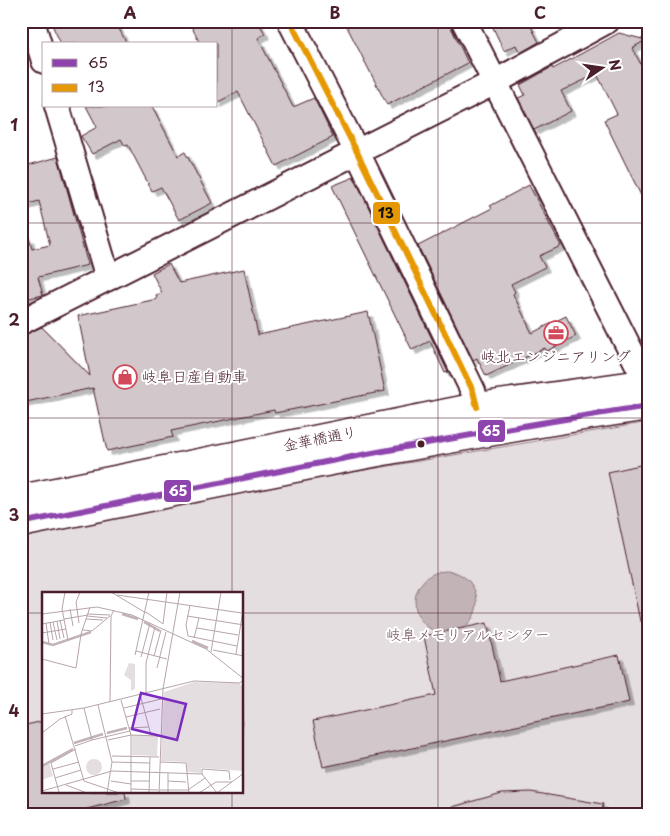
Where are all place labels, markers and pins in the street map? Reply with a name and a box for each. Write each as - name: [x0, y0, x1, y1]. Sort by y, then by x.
- office icon: 岐北エンジニアリング: [543, 320, 569, 346]
- place label: 岐北エンジニアリング: [481, 344, 631, 367]
- shop icon: 岐阜日産自動車: [112, 364, 138, 390]
- place label: 岐阜日産自動車: [142, 364, 247, 387]
- unlabelled marker: [416, 439, 426, 449]

